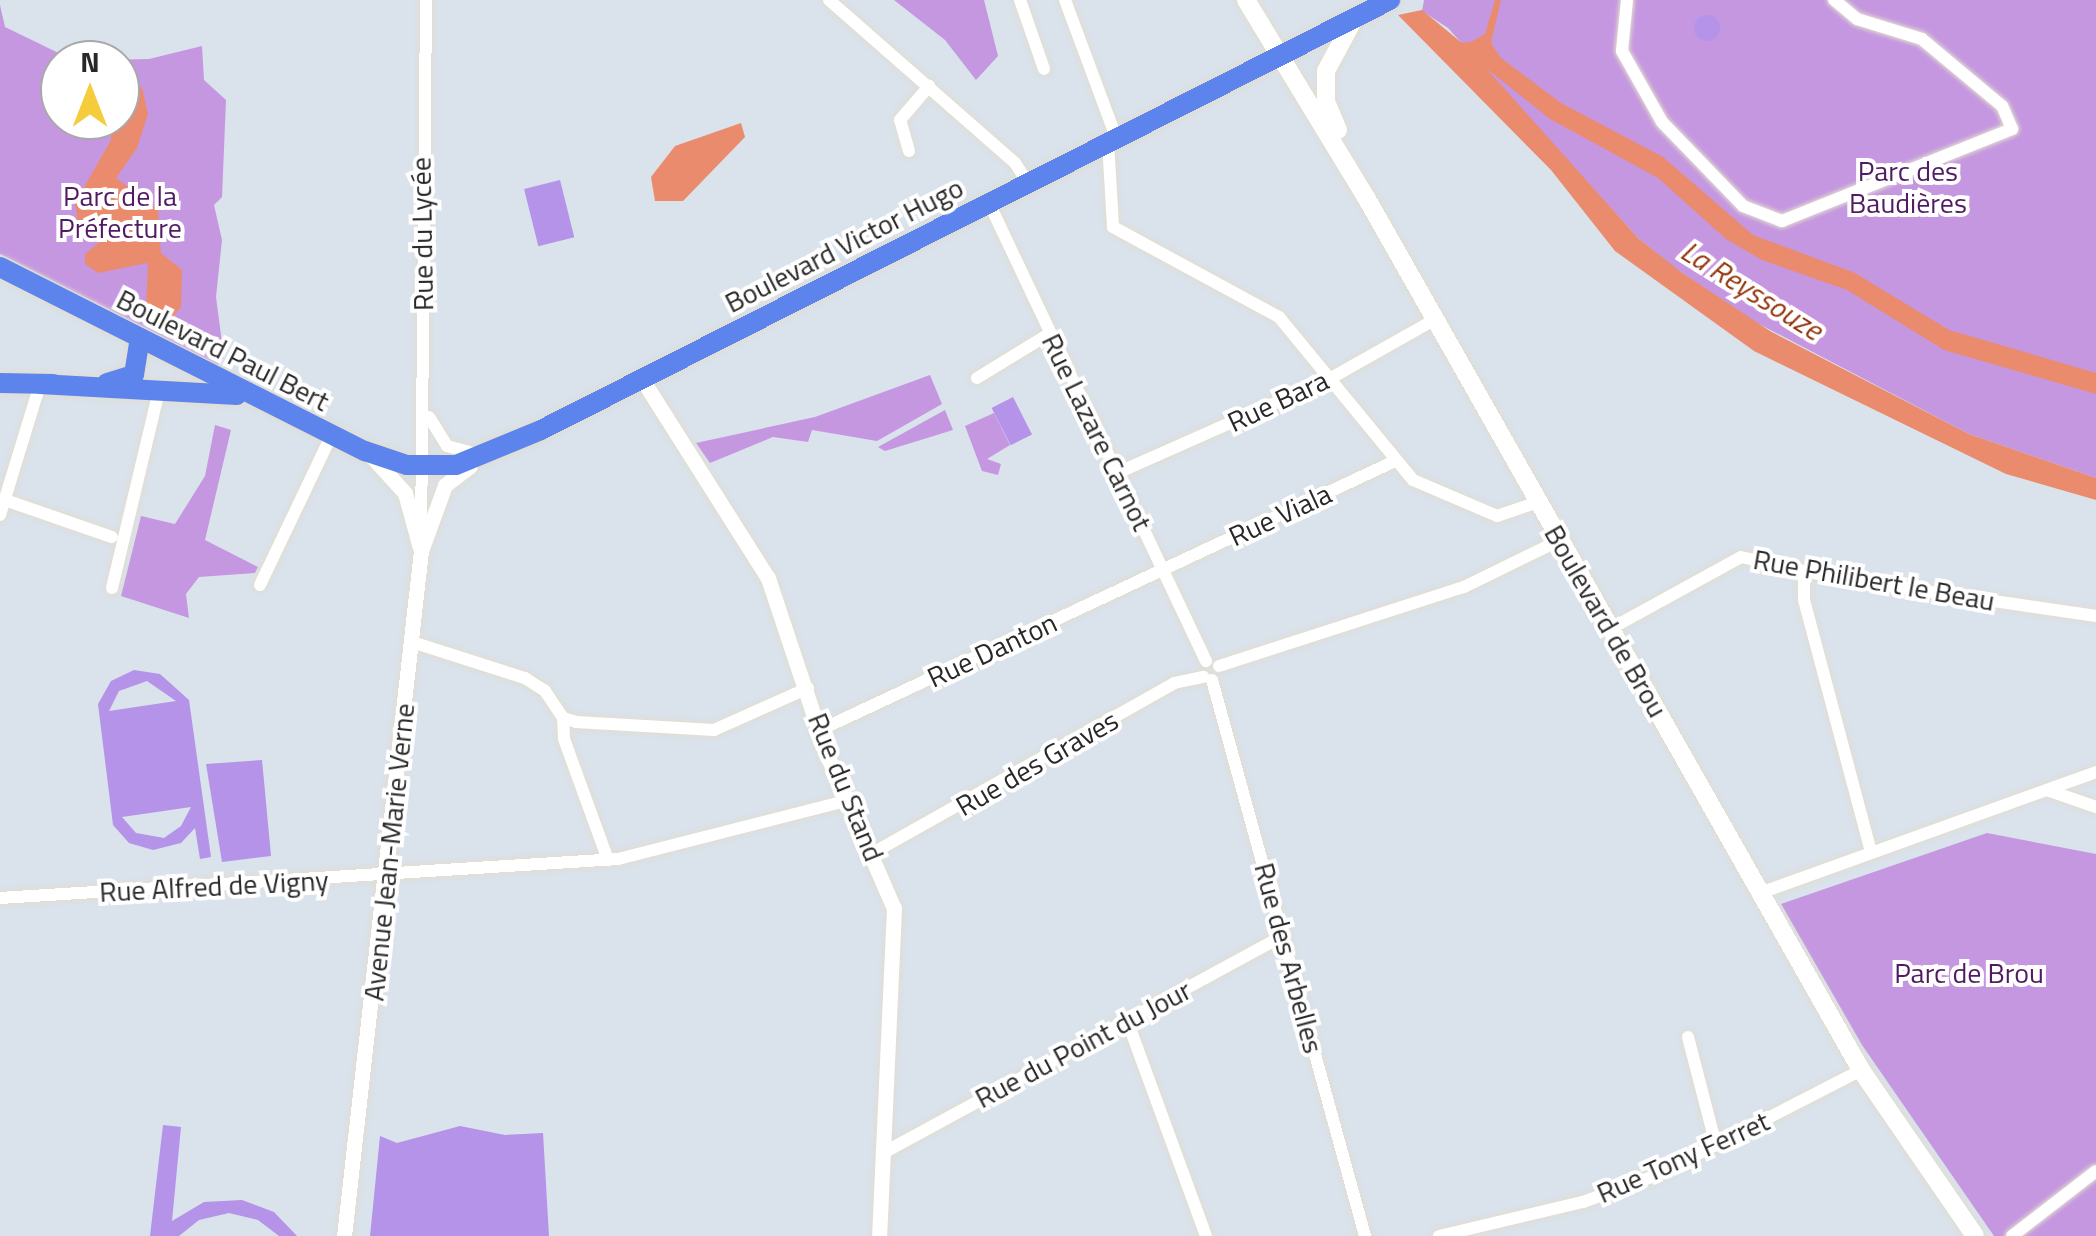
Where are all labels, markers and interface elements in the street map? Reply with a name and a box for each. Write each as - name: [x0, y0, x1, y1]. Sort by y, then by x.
- north arrow: [40, 40, 140, 140]
- text: N: [80, 40, 100, 83]
- park label: Parc des Baudières: [1849, 154, 1967, 220]
- street label: Rue du Lycée: [404, 157, 440, 311]
- street label: Boulevard Victor Hugo: [719, 170, 969, 320]
- park label: Parc de la Préfecture: [58, 179, 182, 245]
- water label: La Reyssouze: [1675, 232, 1829, 348]
- street label: Boulevard Paul Bert: [111, 282, 335, 418]
- street label: Rue Lazare Carnot: [1035, 328, 1159, 536]
- street label: Rue Bara: [1222, 363, 1334, 439]
- street label: Rue Viala: [1223, 477, 1337, 553]
- street label: Boulevard de Brou: [1537, 519, 1675, 723]
- street label: Rue Philibert le Beau: [1751, 542, 1997, 618]
- street label: Rue Danton: [922, 605, 1062, 695]
- street label: Avenue Jean-Marie Verne: [357, 701, 421, 1003]
- street label: Rue des Graves: [950, 703, 1124, 823]
- street label: Rue du Stand: [801, 708, 891, 866]
- street label: Rue des Arbelles: [1247, 859, 1331, 1057]
- street label: Rue Alfred de Vigny: [98, 863, 330, 909]
- park label: Parc de Brou: [1894, 956, 2044, 990]
- street label: Rue du Point du Jour: [969, 973, 1197, 1115]
- street label: Rue Tony Ferret: [1592, 1104, 1774, 1210]

